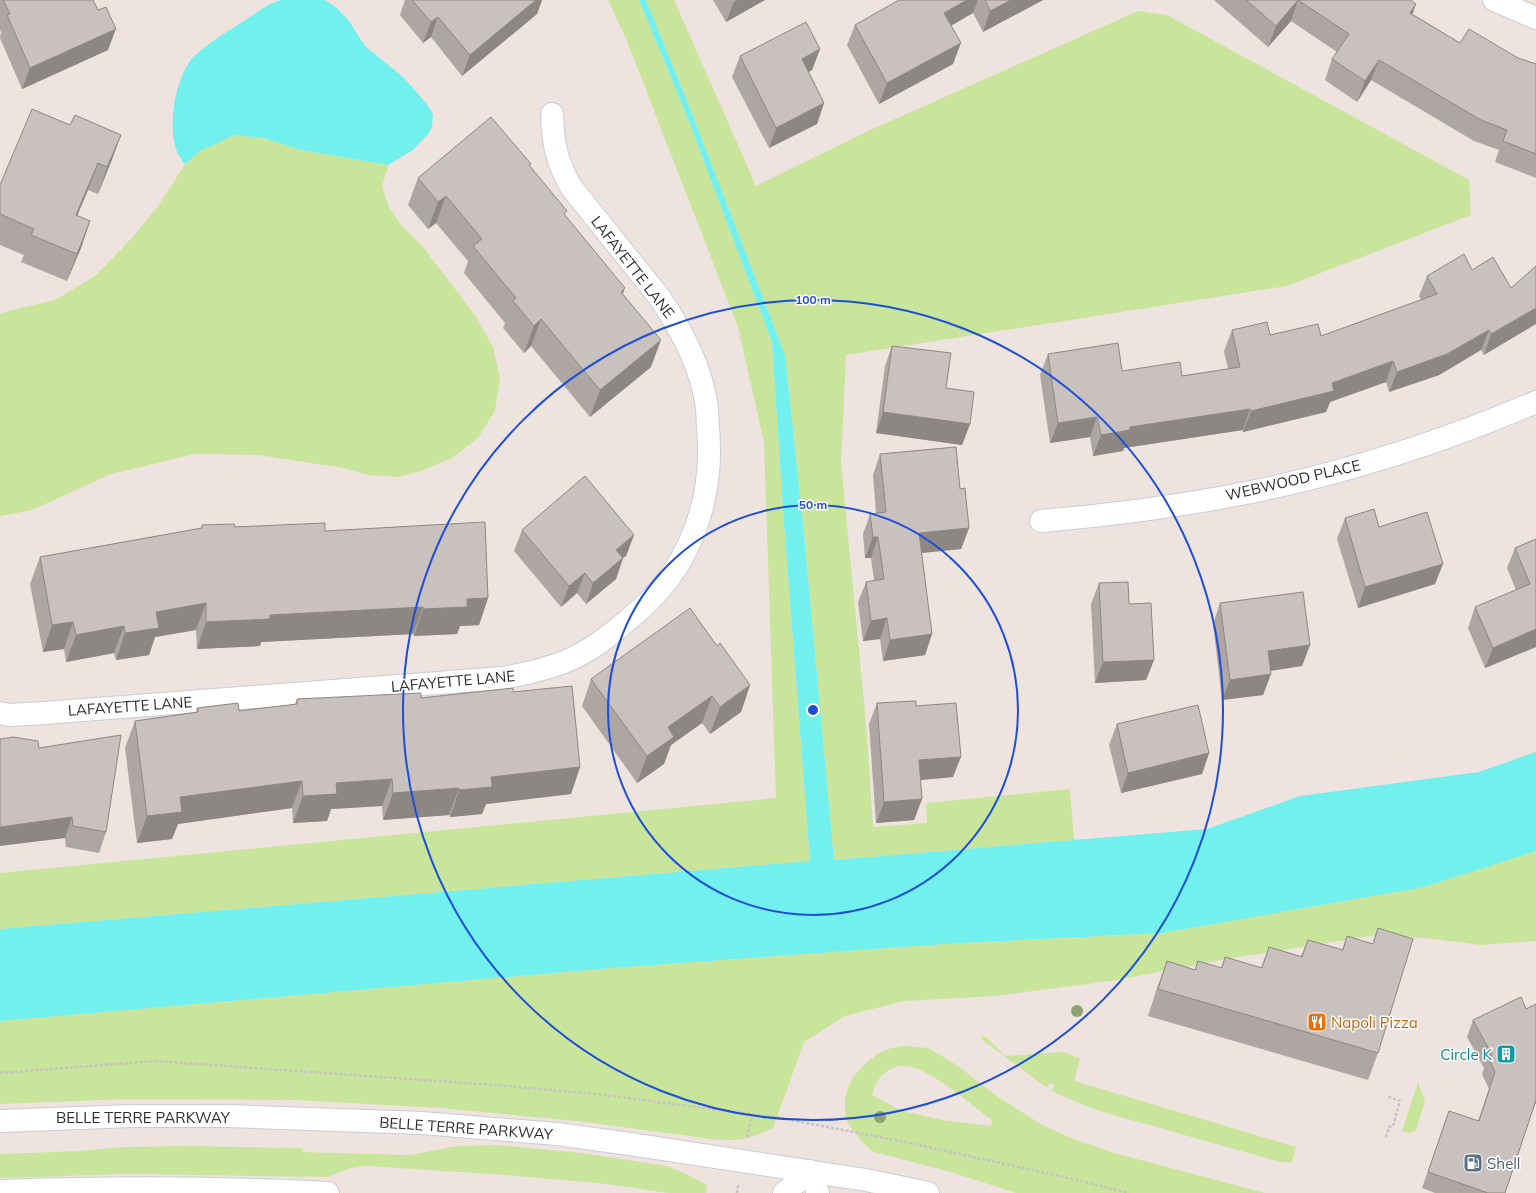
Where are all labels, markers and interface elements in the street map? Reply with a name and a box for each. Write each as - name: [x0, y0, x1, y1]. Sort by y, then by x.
- street label: LAFAYETTE LANE: [587, 212, 679, 322]
- text: 100 m: [795, 292, 831, 307]
- street label: WEBWOOD PLACE: [1224, 455, 1362, 505]
- text: 50 m: [799, 497, 827, 512]
- street label: LAFAYETTE LANE: [390, 666, 516, 696]
- street label: LAFAYETTE LANE: [67, 692, 193, 720]
- centre of rings: [806, 703, 820, 717]
- restaurant icon: Napoli Pizza: [1306, 1011, 1328, 1033]
- place label: Napoli Pizza: [1331, 1013, 1418, 1032]
- building icon: Circle K: [1495, 1043, 1517, 1065]
- place label: Circle K: [1440, 1045, 1492, 1064]
- street label: BELLE TERRE PARKWAY: [56, 1108, 231, 1127]
- street label: BELLE TERRE PARKWAY: [379, 1112, 554, 1144]
- fuel station icon: Shell: [1462, 1152, 1484, 1174]
- place label: Shell: [1487, 1154, 1520, 1173]

